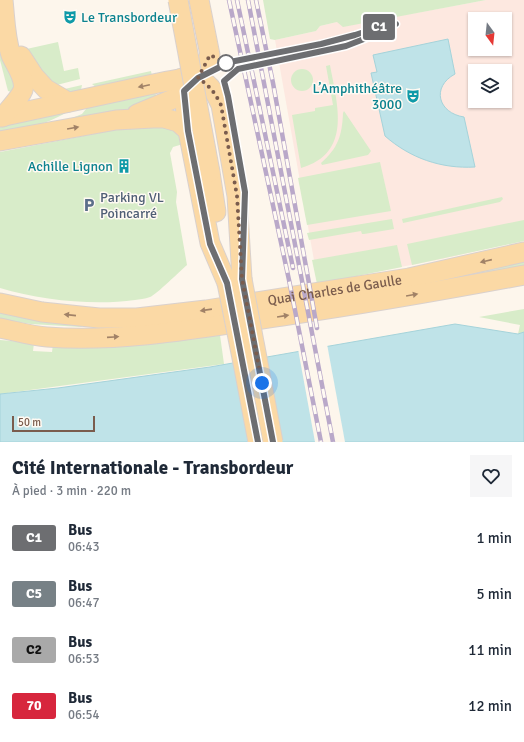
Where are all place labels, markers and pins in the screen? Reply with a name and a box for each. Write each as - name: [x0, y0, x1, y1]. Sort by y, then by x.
- theatre icon: Le Transbordeur: [62, 9, 78, 25]
- place label: Le Transbordeur: [81, 9, 178, 26]
- unlabelled marker: [217, 54, 235, 72]
- place label: L’Amphithéâtre 3000: [312, 80, 402, 113]
- theatre icon: L’Amphithéâtre 3000: [405, 88, 421, 104]
- place label: Achille Lignon: [28, 158, 113, 175]
- building icon: Achille Lignon: [116, 158, 132, 174]
- place label: Parking VL Poincarré: [100, 189, 164, 222]
- parking icon: Parking VL Poincarré: [81, 197, 97, 213]

